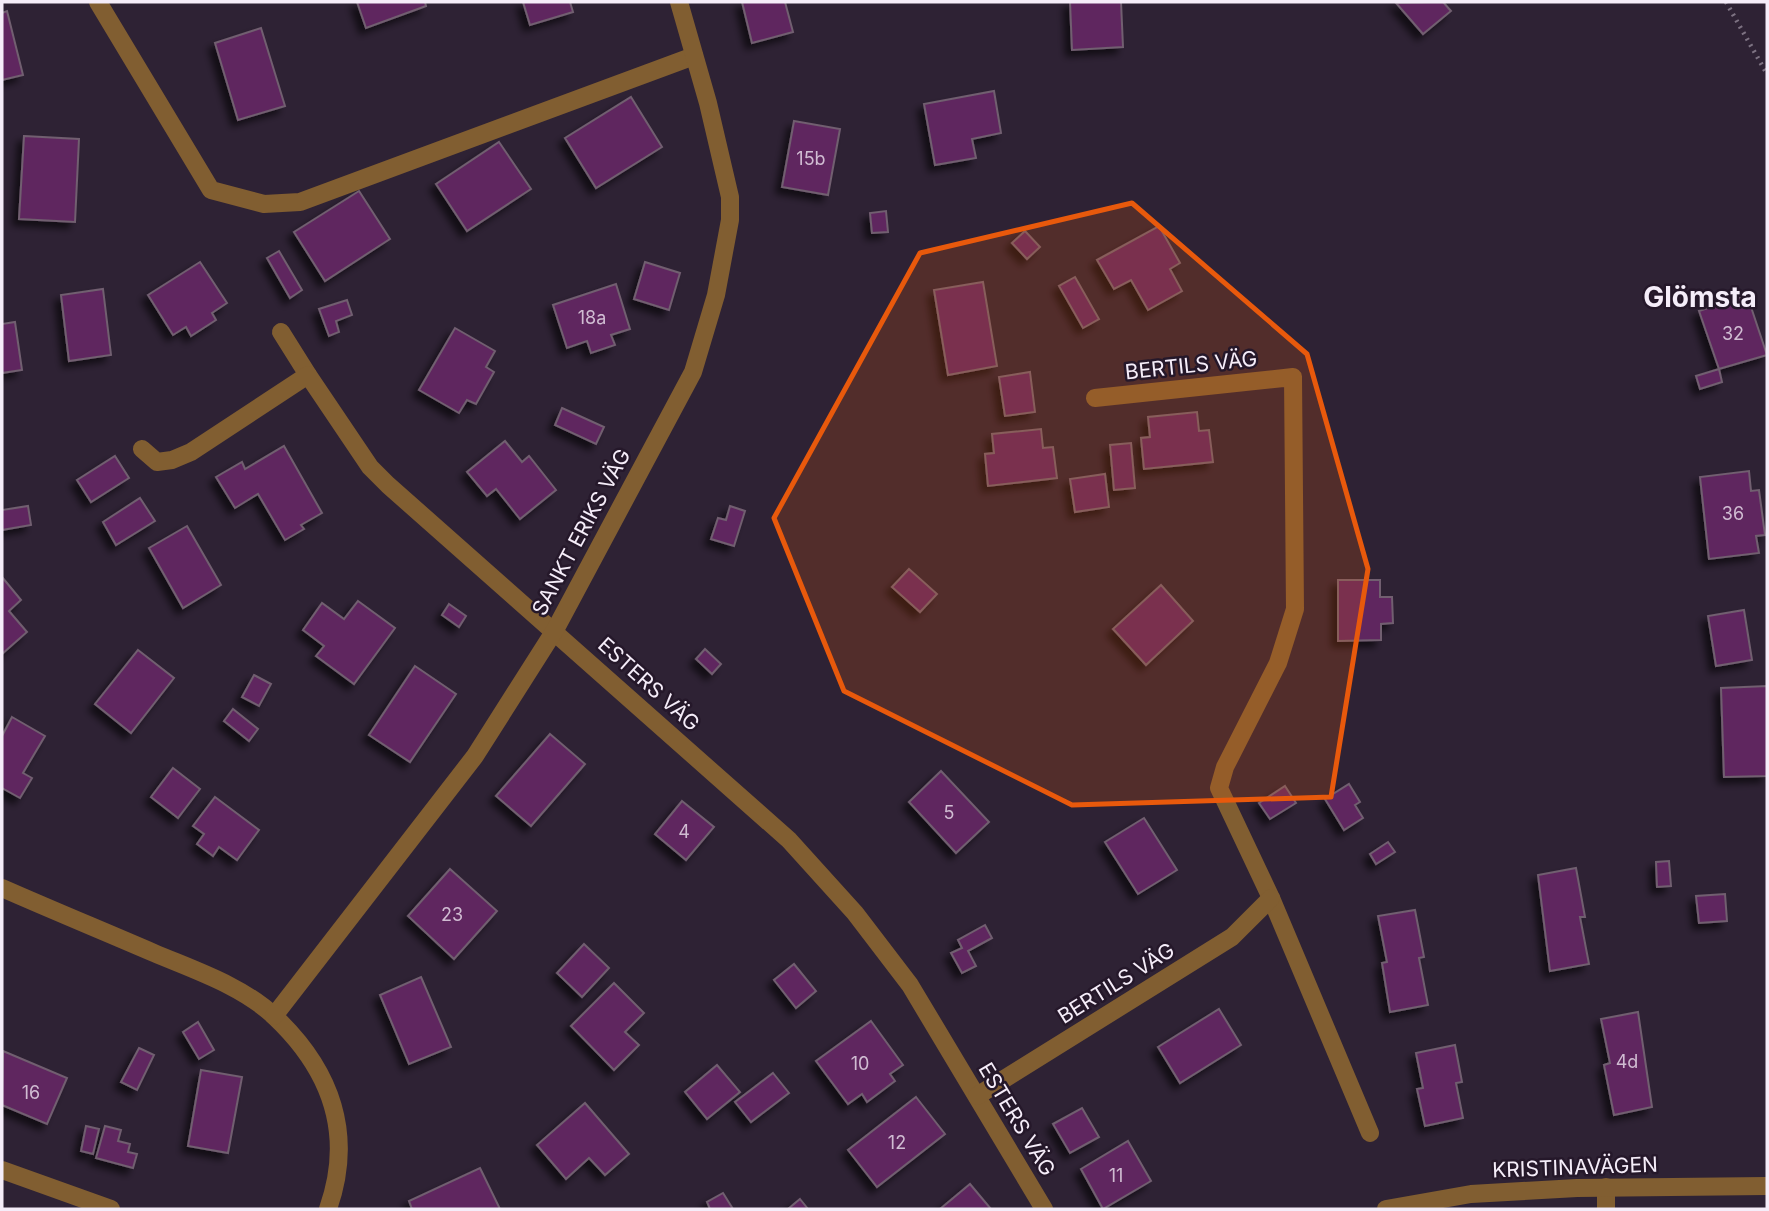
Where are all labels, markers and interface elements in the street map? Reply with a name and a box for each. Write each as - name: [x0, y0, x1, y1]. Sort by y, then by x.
- house number: 15b: [796, 148, 826, 169]
- district label: Glömsta: [1643, 280, 1757, 314]
- house number: 18a: [578, 307, 606, 328]
- house number: 32: [1722, 323, 1744, 344]
- street label: BERTILS VÄG: [1124, 345, 1258, 384]
- street label: SANKT ERIKS VÄG: [526, 444, 635, 620]
- house number: 36: [1722, 503, 1744, 524]
- street label: ESTERS VÄG: [593, 631, 705, 736]
- house number: 5: [944, 802, 954, 823]
- house number: 4: [678, 821, 690, 842]
- house number: 23: [441, 904, 463, 925]
- street label: BERTILS VÄG: [1053, 936, 1179, 1029]
- house number: 4d: [1616, 1051, 1638, 1072]
- house number: 10: [851, 1053, 869, 1074]
- street label: ESTERS VÄG: [973, 1057, 1061, 1180]
- house number: 16: [22, 1082, 40, 1103]
- house number: 12: [888, 1132, 906, 1153]
- street label: KRISTINAVÄGEN: [1492, 1151, 1658, 1182]
- house number: 11: [1109, 1165, 1123, 1186]

